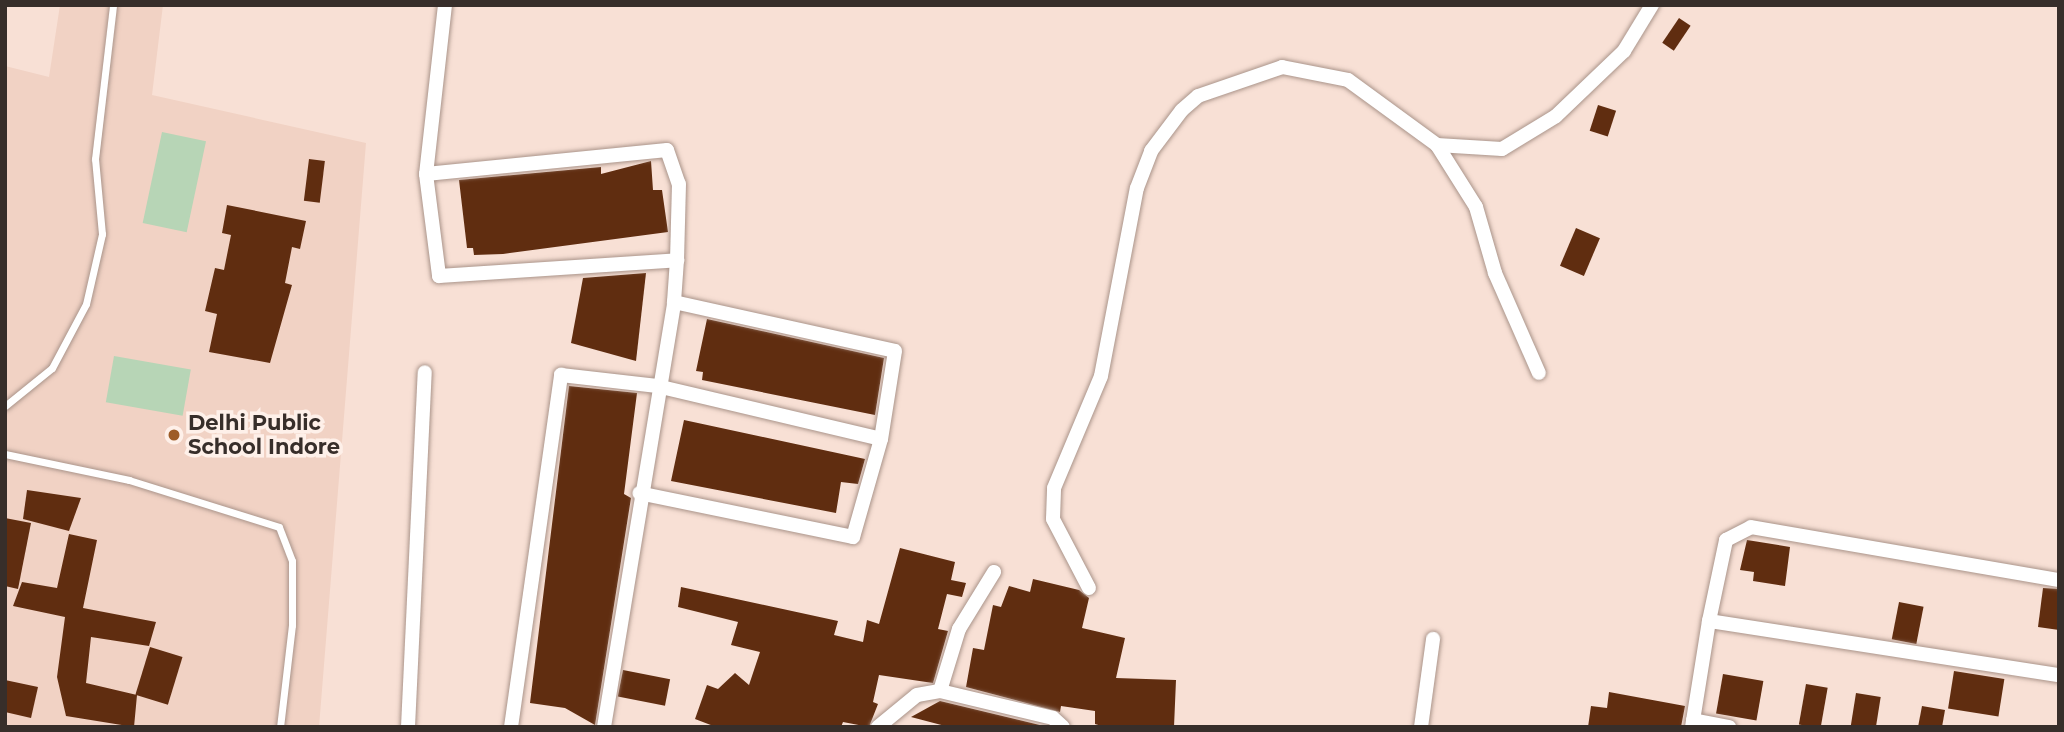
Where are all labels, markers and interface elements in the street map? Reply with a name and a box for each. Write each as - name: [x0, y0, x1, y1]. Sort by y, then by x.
- place label: Delhi Public School Indore: [188, 410, 340, 460]
- marker: Delhi Public School Indore: [166, 427, 182, 443]

